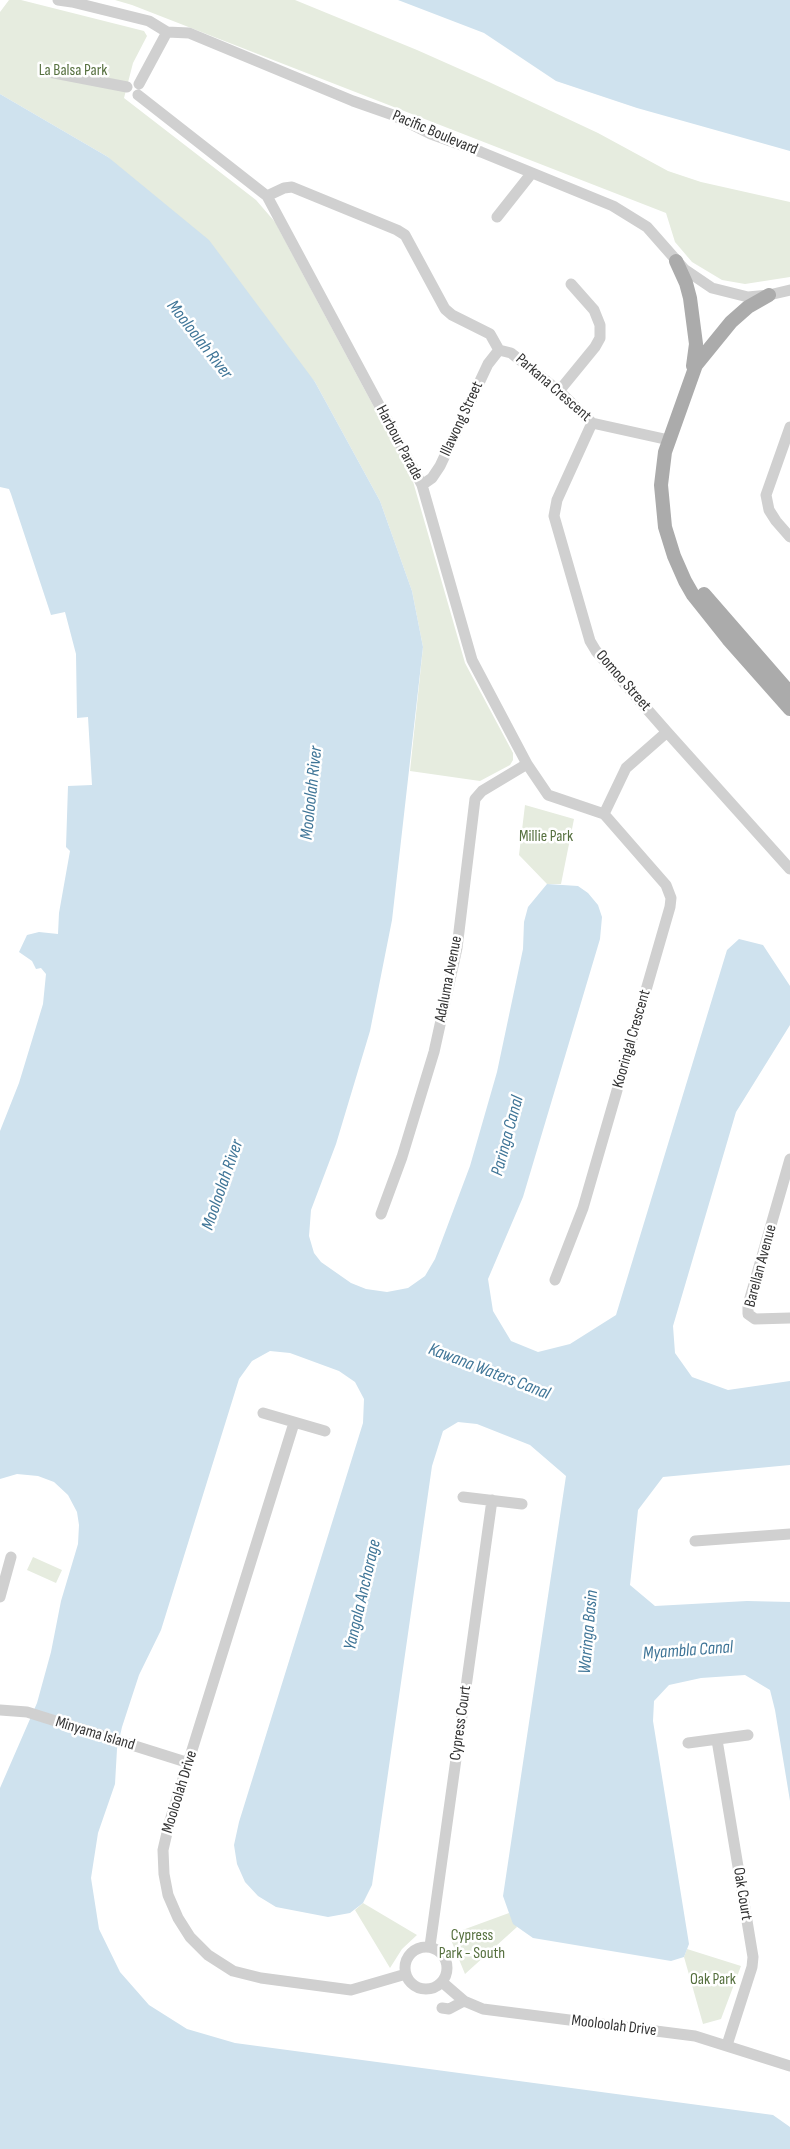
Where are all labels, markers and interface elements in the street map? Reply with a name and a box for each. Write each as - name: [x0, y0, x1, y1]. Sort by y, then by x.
- park label: La Balsa Park: [39, 61, 107, 81]
- street label: Pacific Boulevard: [389, 106, 481, 160]
- water label: Mooloolah River: [162, 296, 236, 384]
- street label: Parkana Crescent: [511, 350, 595, 426]
- street label: Illawong Street: [436, 379, 488, 459]
- street label: Harbour Parade: [371, 402, 427, 484]
- street label: Oomoo Street: [591, 647, 655, 715]
- water label: Mooloolah River: [296, 745, 328, 841]
- park label: Millie Park: [519, 827, 573, 847]
- street label: Adaluma Avenue: [431, 934, 467, 1024]
- street label: Kooringal Crescent: [609, 988, 655, 1090]
- water label: Paringa Canal: [487, 1094, 529, 1178]
- water label: Mooloolah River: [197, 1137, 249, 1233]
- street label: Barellan Avenue: [741, 1223, 781, 1309]
- water label: Kawana Waters Canal: [425, 1339, 553, 1405]
- water label: Yangala Anchorage: [340, 1538, 386, 1652]
- water label: Waringa Basin: [575, 1589, 603, 1675]
- water label: Myambla Canal: [642, 1637, 734, 1665]
- street label: Cypress Court: [446, 1684, 476, 1762]
- street label: Minyama Island: [53, 1713, 137, 1755]
- street label: Mooloolah Drive: [158, 1748, 202, 1836]
- street label: Oak Court: [728, 1866, 756, 1922]
- park label: Cypress Park - South: [439, 1926, 505, 1964]
- park label: Oak Park: [690, 1970, 736, 1990]
- street label: Mooloolah Drive: [570, 2011, 658, 2041]

